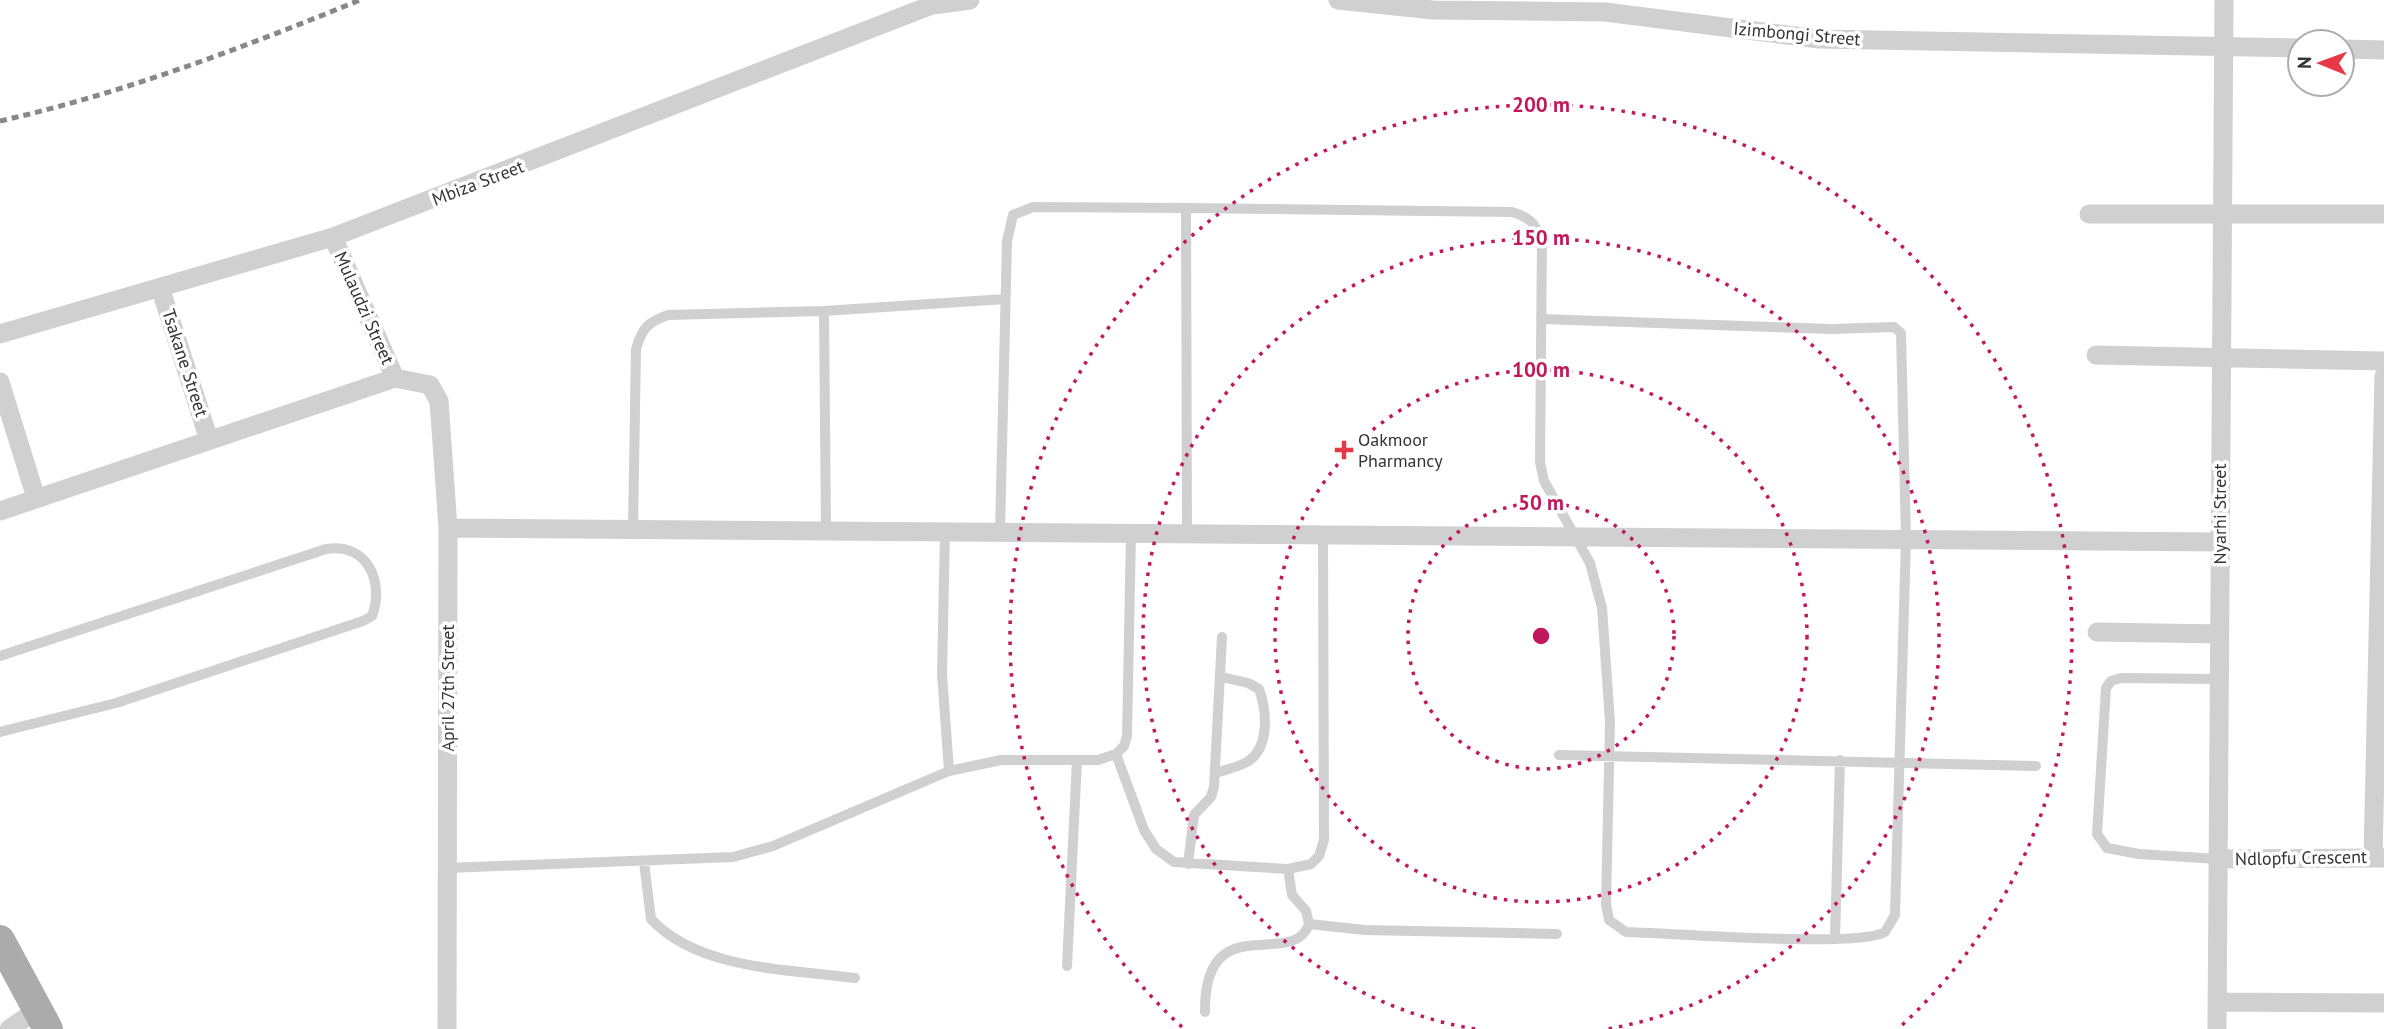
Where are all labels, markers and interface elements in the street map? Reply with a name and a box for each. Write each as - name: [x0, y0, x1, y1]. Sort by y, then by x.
- street label: Izimbongi Street: [1733, 17, 1861, 51]
- north arrow: [2286, 28, 2356, 98]
- text: N: [2292, 56, 2316, 69]
- text: 200 m: [1512, 91, 1570, 118]
- street label: Mbiza Street: [429, 154, 527, 211]
- text: 150 m: [1512, 224, 1570, 251]
- street label: Mulaudzi Street: [329, 248, 400, 368]
- street label: Tsakane Street: [157, 306, 214, 420]
- text: 100 m: [1512, 356, 1570, 383]
- place label: Oakmoor Pharmancy: [1358, 428, 1443, 472]
- marker: Oakmoor Pharmancy: [1336, 442, 1352, 458]
- street label: Nyarhi Street: [2208, 464, 2231, 565]
- text: 50 m: [1518, 489, 1564, 516]
- street label: April 27th Street: [436, 624, 459, 752]
- centre of rings: [1529, 624, 1553, 648]
- street label: Ndlopfu Crescent: [2235, 845, 2367, 870]

